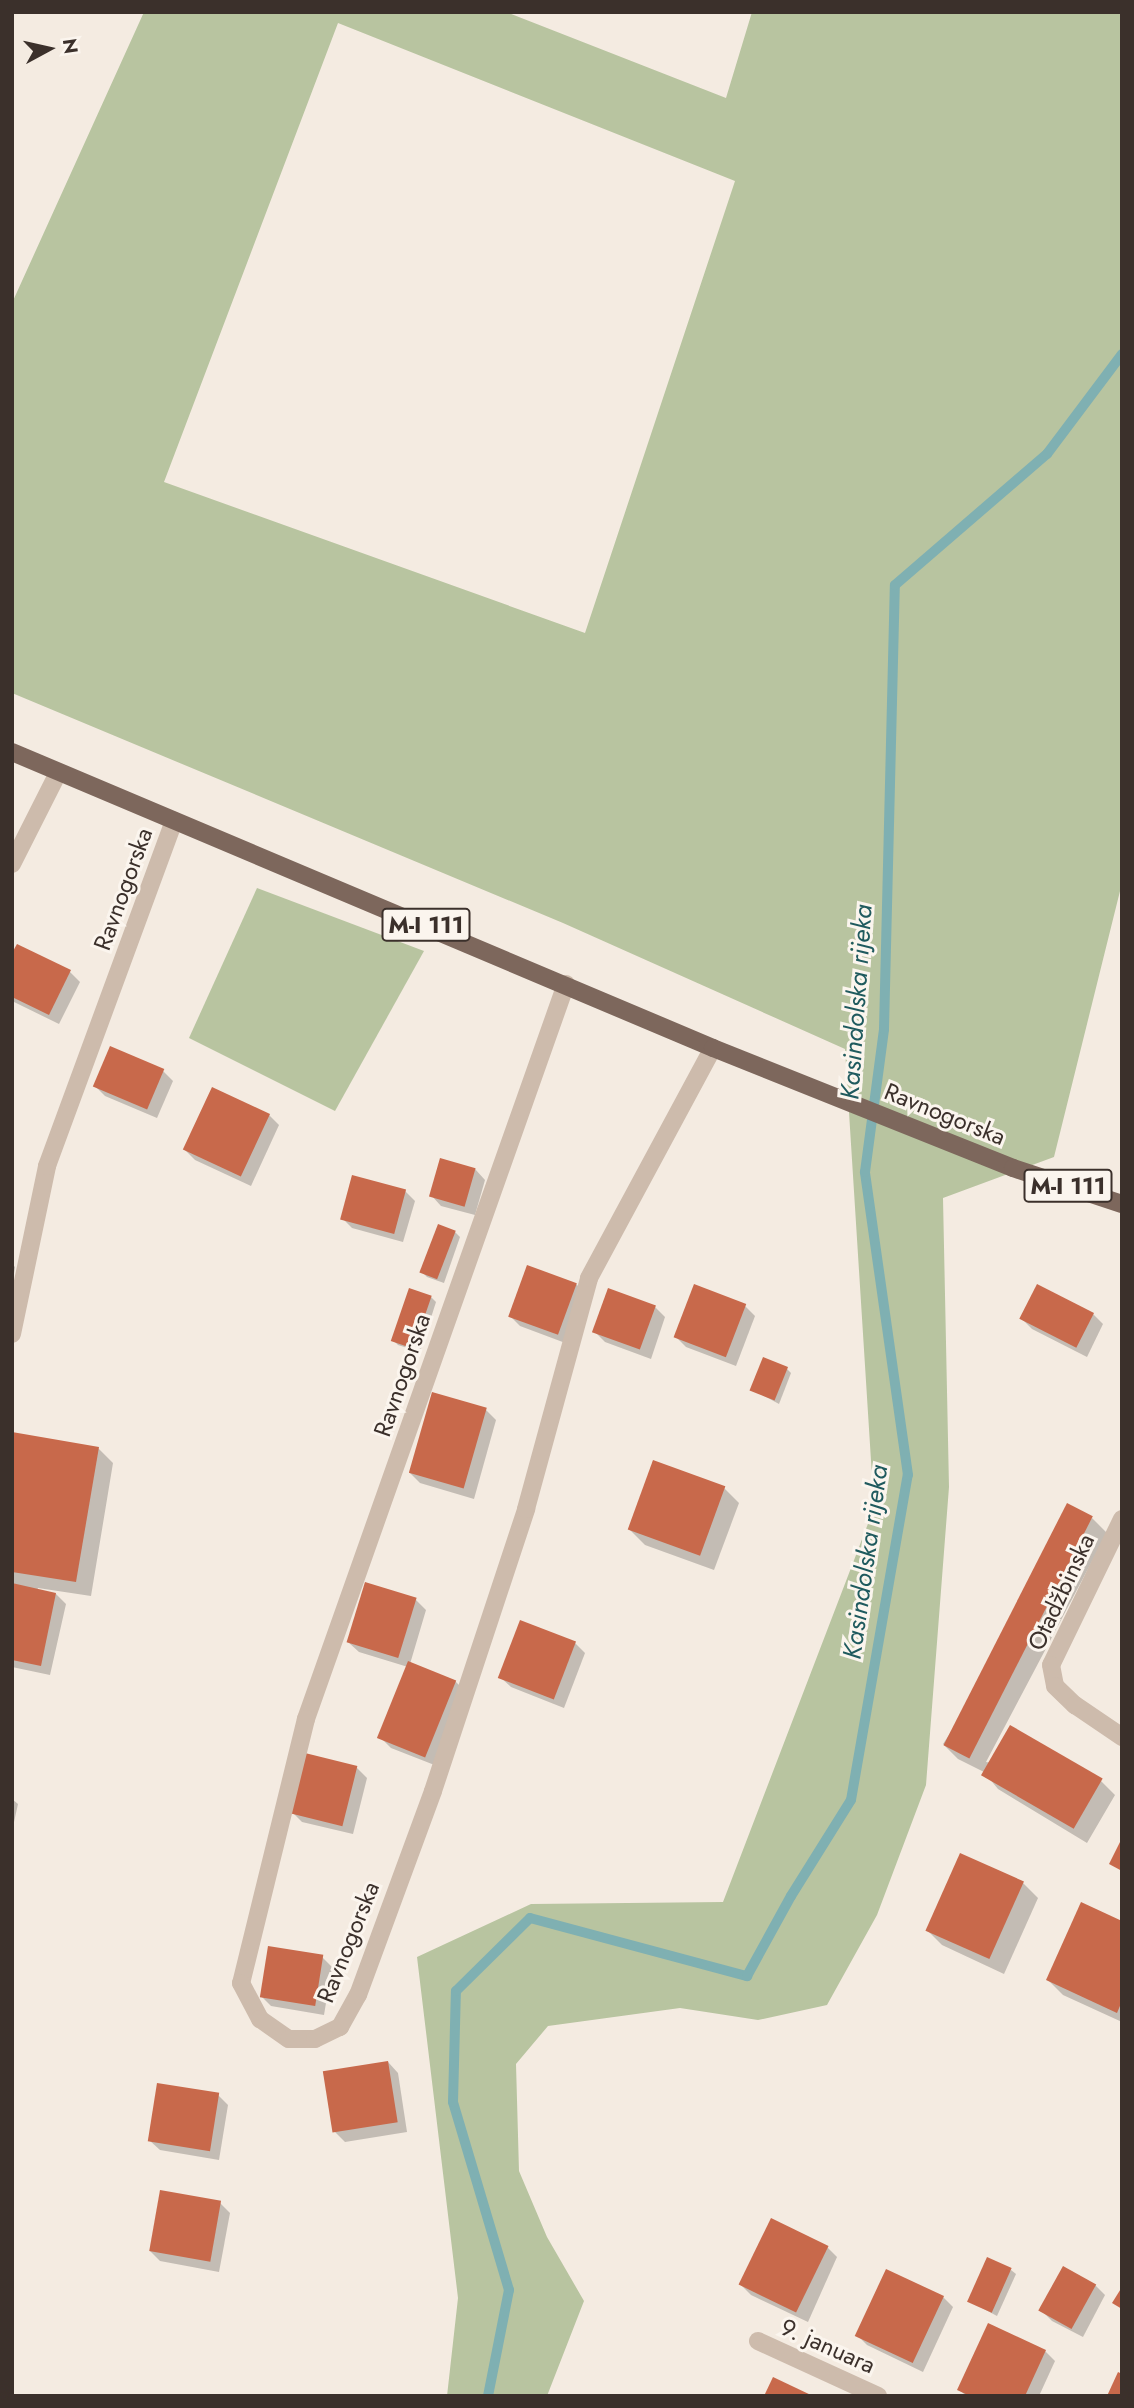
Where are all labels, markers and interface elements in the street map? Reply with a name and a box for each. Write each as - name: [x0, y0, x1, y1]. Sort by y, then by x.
- north arrow: [14, 14, 84, 84]
- text: N: [56, 37, 85, 55]
- street label: Ravnogorska: [88, 824, 158, 954]
- water label: Kasindolska rijeka: [835, 903, 879, 1101]
- road number: M-I 111: [380, 906, 472, 944]
- street label: Ravnogorska: [880, 1077, 1010, 1151]
- road number: M-I 111: [1023, 1166, 1114, 1205]
- street label: Ravnogorska: [368, 1310, 436, 1440]
- water label: Kasindolska rijeka: [837, 1463, 895, 1661]
- street label: Otadžbinska: [1021, 1529, 1101, 1655]
- street label: Ravnogorska: [311, 1877, 385, 2007]
- street label: 9. januara: [776, 2312, 880, 2380]

